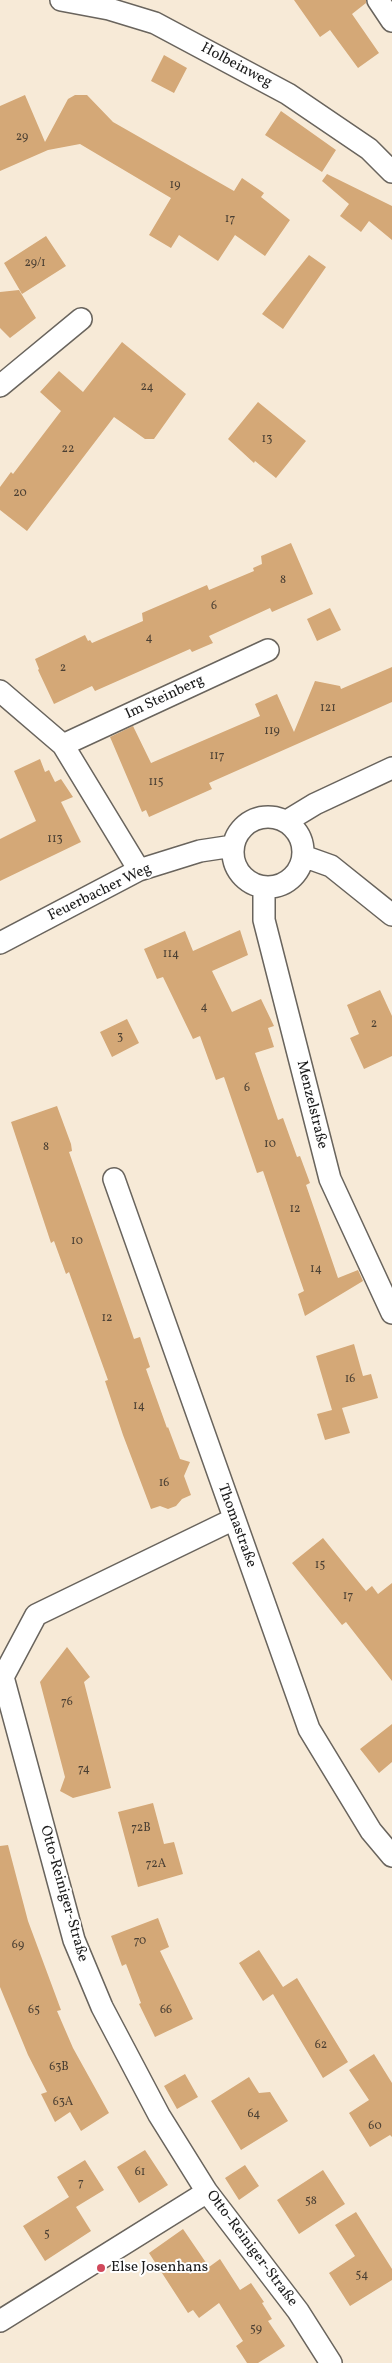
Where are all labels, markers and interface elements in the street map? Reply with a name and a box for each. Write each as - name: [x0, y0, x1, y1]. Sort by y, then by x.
- street label: Holbeinweg: [197, 40, 275, 92]
- house number: 29: [16, 131, 28, 145]
- house number: 19: [170, 179, 180, 193]
- house number: 17: [225, 213, 235, 227]
- house number: 29/1: [24, 257, 46, 271]
- house number: 24: [140, 381, 154, 395]
- house number: 13: [262, 433, 272, 447]
- house number: 22: [62, 443, 74, 457]
- house number: 20: [13, 487, 27, 501]
- house number: 8: [280, 574, 286, 588]
- house number: 6: [211, 600, 217, 614]
- house number: 4: [145, 632, 153, 646]
- house number: 2: [60, 662, 66, 676]
- street label: Im Steinberg: [123, 672, 207, 724]
- house number: 121: [320, 702, 336, 716]
- house number: 119: [264, 725, 280, 739]
- house number: 117: [209, 750, 225, 764]
- house number: 115: [148, 776, 164, 790]
- house number: 113: [47, 833, 63, 847]
- street label: Feuerbacher Weg: [45, 860, 155, 926]
- house number: 114: [163, 948, 179, 962]
- house number: 4: [200, 1001, 208, 1015]
- house number: 2: [371, 1018, 377, 1032]
- house number: 3: [117, 1031, 123, 1045]
- street label: Menzelstraße: [291, 1059, 331, 1151]
- house number: 6: [244, 1082, 250, 1096]
- house number: 10: [264, 1138, 276, 1152]
- house number: 8: [43, 1141, 49, 1155]
- house number: 12: [289, 1203, 301, 1217]
- house number: 10: [71, 1235, 83, 1249]
- house number: 14: [310, 1263, 322, 1277]
- house number: 12: [101, 1312, 113, 1326]
- house number: 16: [345, 1373, 355, 1387]
- house number: 14: [133, 1400, 145, 1414]
- house number: 16: [159, 1477, 169, 1491]
- street label: Thomastraße: [213, 1482, 259, 1570]
- house number: 15: [315, 1559, 325, 1573]
- house number: 17: [343, 1590, 353, 1604]
- house number: 76: [61, 1696, 73, 1710]
- house number: 74: [78, 1763, 90, 1777]
- house number: 72B: [131, 1822, 151, 1836]
- street label: Otto-Reiniger-Straße: [35, 1824, 91, 1964]
- house number: 72A: [146, 1858, 166, 1872]
- house number: 70: [134, 1935, 146, 1949]
- house number: 69: [12, 1939, 24, 1953]
- house number: 65: [28, 2004, 40, 2018]
- house number: 66: [160, 2004, 172, 2018]
- house number: 62: [315, 2039, 327, 2053]
- house number: 63B: [49, 2061, 69, 2075]
- house number: 63A: [53, 2096, 73, 2110]
- house number: 64: [248, 2108, 260, 2122]
- house number: 60: [368, 2120, 382, 2134]
- house number: 61: [135, 2166, 145, 2180]
- house number: 7: [78, 2177, 84, 2191]
- street label: Otto-Reiniger-Straße: [201, 2187, 301, 2311]
- house number: 58: [305, 2195, 317, 2209]
- house number: 5: [44, 2228, 50, 2242]
- place label: Else Josenhans: [111, 2259, 208, 2277]
- marker: Else Josenhans: [95, 2262, 107, 2274]
- house number: 54: [356, 2269, 368, 2283]
- house number: 59: [250, 2323, 262, 2337]

